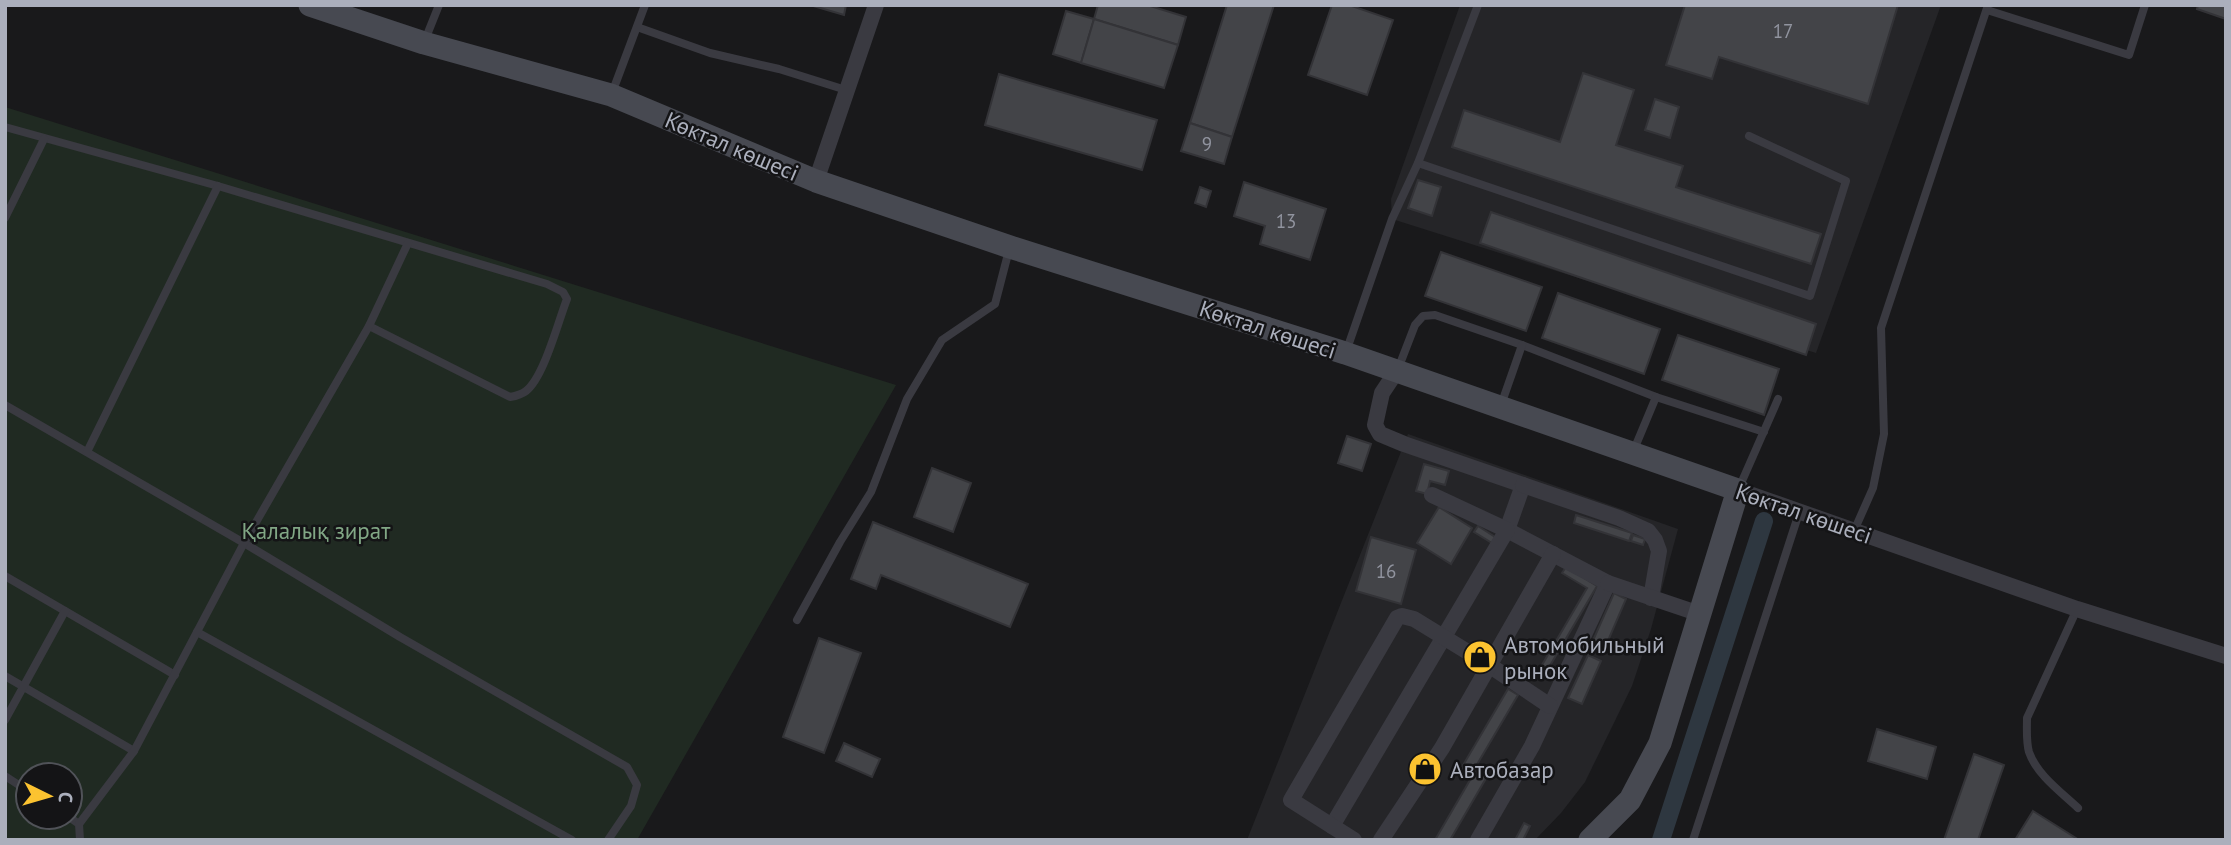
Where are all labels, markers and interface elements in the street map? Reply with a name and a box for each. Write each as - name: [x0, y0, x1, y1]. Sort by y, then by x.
- house number: 17: [1773, 19, 1793, 43]
- street label: Көктал көшесі: [661, 105, 803, 187]
- house number: 9: [1202, 132, 1212, 156]
- house number: 13: [1276, 209, 1296, 233]
- street label: Көктал көшесі: [1196, 293, 1340, 365]
- street label: Көктал көшесі: [1732, 476, 1876, 550]
- park label: Қалалық зират: [242, 516, 391, 545]
- house number: 16: [1376, 559, 1396, 583]
- place label: Автомобильный рынок: [1504, 630, 1665, 685]
- shop icon: Автомобильный рынок: [1461, 638, 1499, 676]
- shop icon: Автобазар: [1406, 750, 1444, 788]
- place label: Автобазар: [1450, 755, 1554, 784]
- north arrow: [14, 761, 84, 831]
- text: С: [53, 791, 78, 804]

